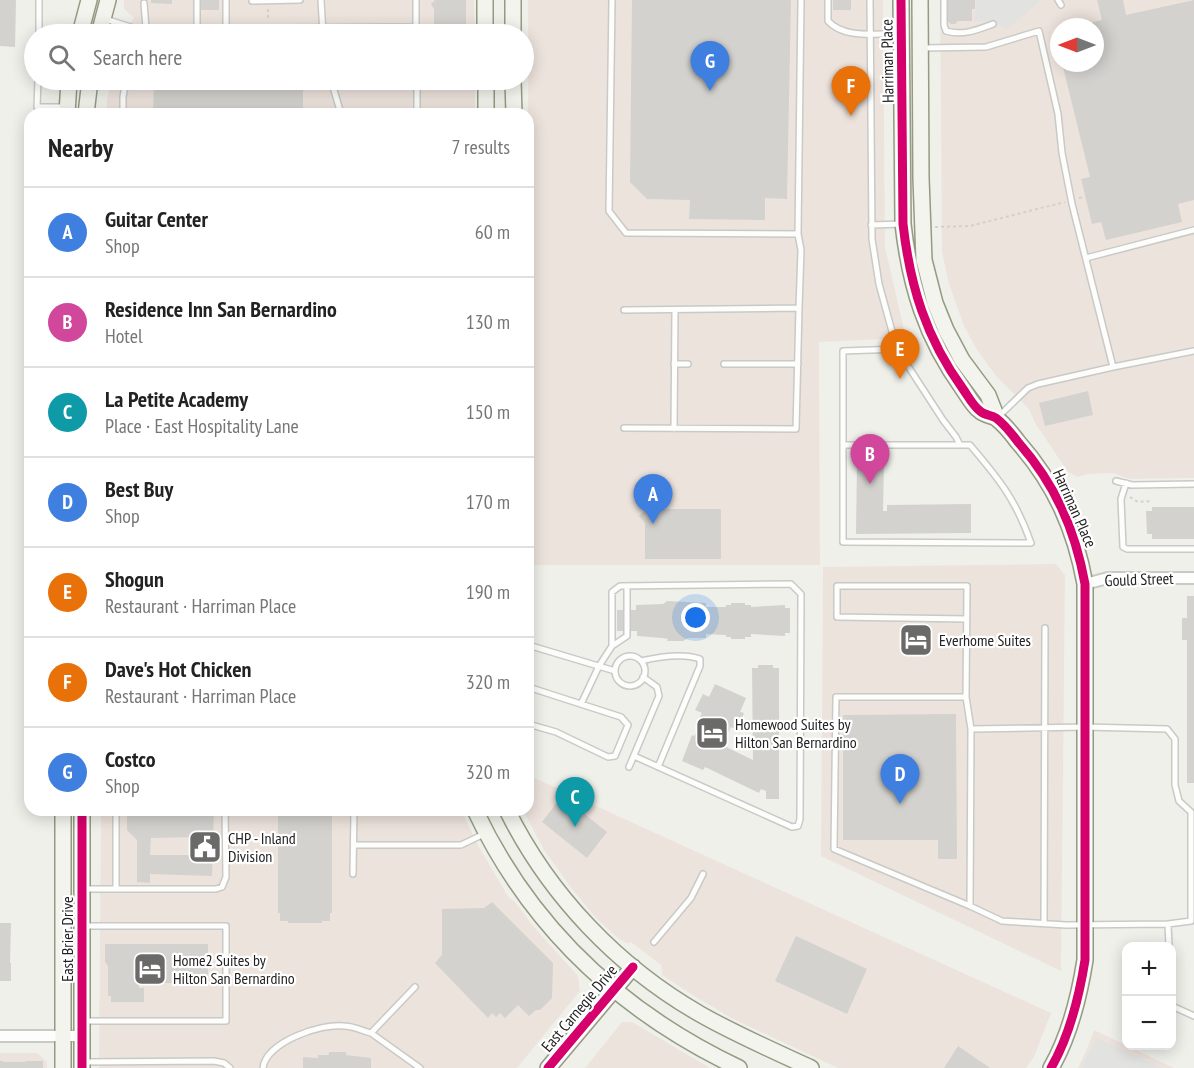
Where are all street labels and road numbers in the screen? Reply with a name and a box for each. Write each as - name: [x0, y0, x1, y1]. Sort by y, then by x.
- street label: Harriman Place: [876, 19, 898, 103]
- street label: Harriman Place: [1049, 466, 1101, 550]
- street label: Gould Street: [1104, 568, 1174, 590]
- street label: East Brier Drive: [57, 896, 77, 982]
- street label: East Carnegie Drive: [537, 960, 621, 1056]

